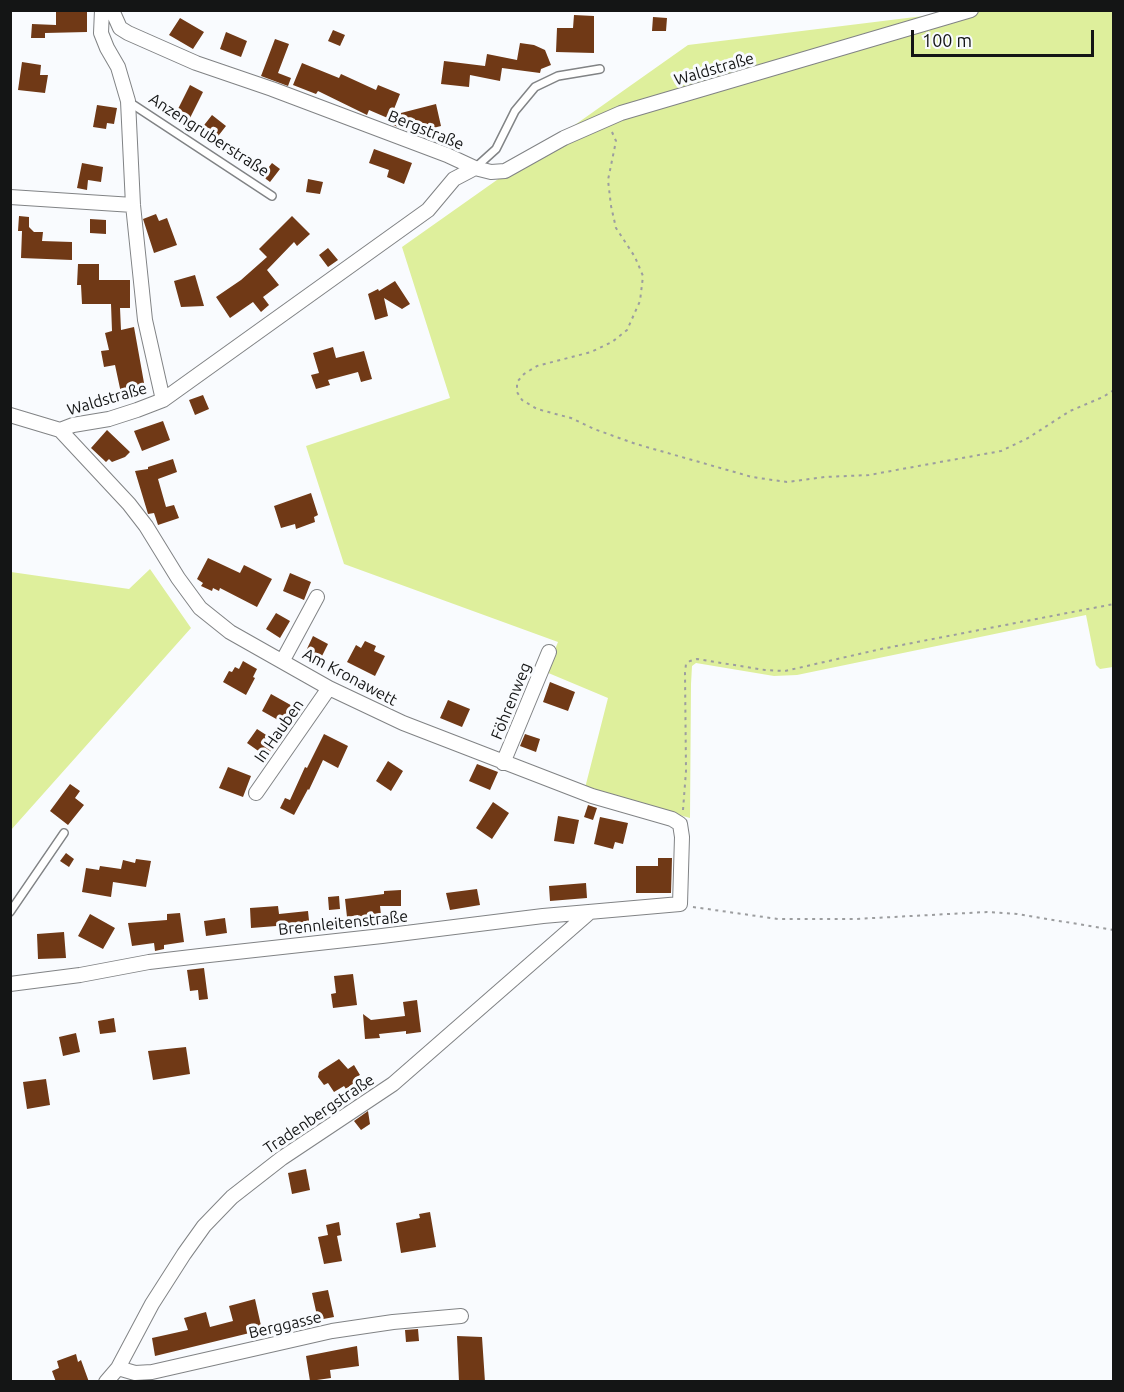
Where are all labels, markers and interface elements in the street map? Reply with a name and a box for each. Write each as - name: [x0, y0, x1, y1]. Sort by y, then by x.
- scale bar: [914, 18, 1097, 56]
- text: 100 m: [922, 30, 972, 50]
- street label: Waldstraße: [672, 48, 756, 90]
- street label: Anzengruberstraße: [145, 89, 273, 181]
- street label: Bergstraße: [385, 106, 467, 154]
- street label: Waldstraße: [65, 378, 149, 420]
- street label: Am Kronawett: [300, 644, 400, 710]
- street label: Föhrenweg: [487, 660, 535, 742]
- street label: In Hauben: [250, 696, 308, 766]
- street label: Brennleitenstraße: [277, 907, 409, 939]
- street label: Tradenbergstraße: [260, 1070, 378, 1158]
- street label: Berggasse: [247, 1307, 323, 1343]

